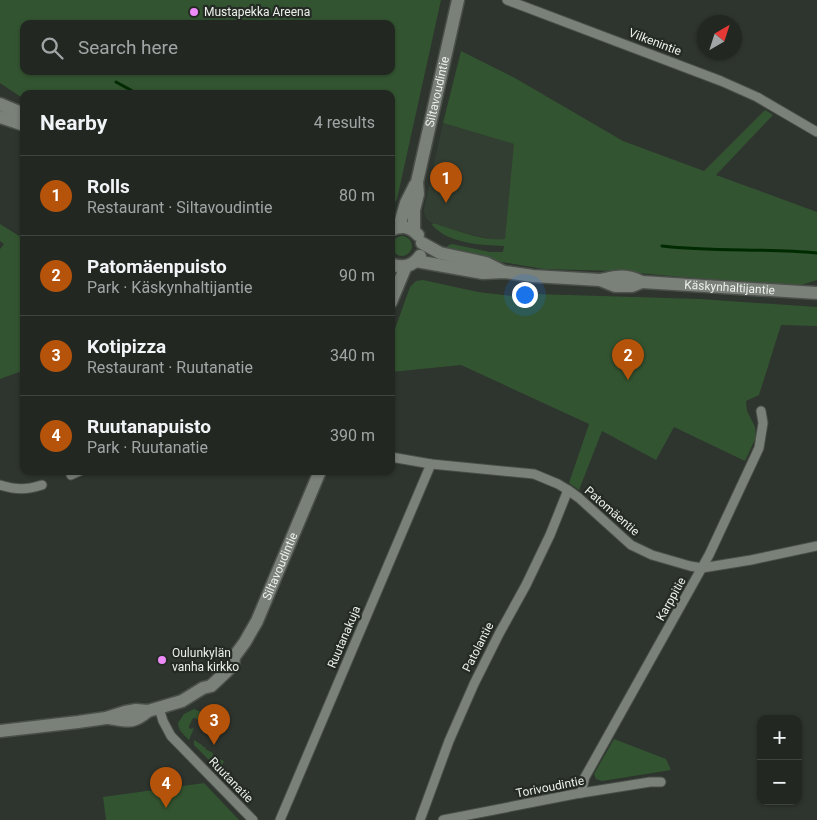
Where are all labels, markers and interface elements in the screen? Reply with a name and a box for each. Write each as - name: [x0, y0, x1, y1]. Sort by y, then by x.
- place label: Mustapekka Areena: [204, 5, 310, 19]
- marker: Mustapekka Areena: [188, 6, 200, 18]
- north arrow: [697, 15, 742, 60]
- search box: [20, 20, 395, 75]
- street label: Vilkenintie: [627, 26, 683, 58]
- icon: search: [38, 34, 66, 62]
- text: Search here: [78, 36, 178, 59]
- street label: Siltavoudintie: [423, 55, 452, 129]
- text: Nearby: [40, 111, 107, 135]
- text: 4 results: [314, 113, 375, 132]
- pin: 1: [430, 162, 462, 203]
- text: Rolls: [87, 175, 130, 198]
- text: 1: [51, 186, 61, 205]
- text: 80 m: [339, 186, 375, 205]
- text: Restaurant · Siltavoudintie: [87, 198, 272, 217]
- text: Patomäenpuisto: [87, 255, 227, 278]
- text: 2: [51, 266, 61, 285]
- text: 90 m: [339, 266, 375, 285]
- text: Park · Käskynhaltijantie: [87, 278, 252, 297]
- street label: Käskynhaltijantie: [684, 278, 775, 297]
- your location: [512, 282, 538, 308]
- text: Kotipizza: [87, 335, 166, 358]
- pin: 2: [612, 339, 644, 380]
- text: 3: [51, 346, 61, 365]
- text: 340 m: [330, 346, 375, 365]
- text: Restaurant · Ruutanatie: [87, 358, 253, 377]
- text: Ruutanapuisto: [87, 415, 211, 438]
- text: 4: [51, 426, 61, 445]
- text: 390 m: [330, 426, 375, 445]
- text: Park · Ruutanatie: [87, 438, 208, 457]
- street label: Patomäentie: [582, 483, 642, 539]
- street label: Siltavoudintie: [260, 530, 300, 602]
- street label: Karppitie: [653, 575, 689, 623]
- street label: Ruutanakuja: [325, 604, 363, 670]
- street label: Patolantie: [460, 620, 496, 674]
- place label: Oulunkylän vanha kirkko: [172, 646, 239, 674]
- marker: Oulunkylän vanha kirkko: [156, 654, 168, 666]
- pin: 3: [198, 704, 230, 745]
- map controls: [757, 715, 802, 805]
- button: +: [757, 715, 802, 760]
- street label: Ruutanatie: [206, 754, 256, 806]
- button: −: [757, 760, 802, 805]
- pin: 4: [150, 767, 182, 808]
- street label: Torivoudintie: [515, 774, 585, 800]

